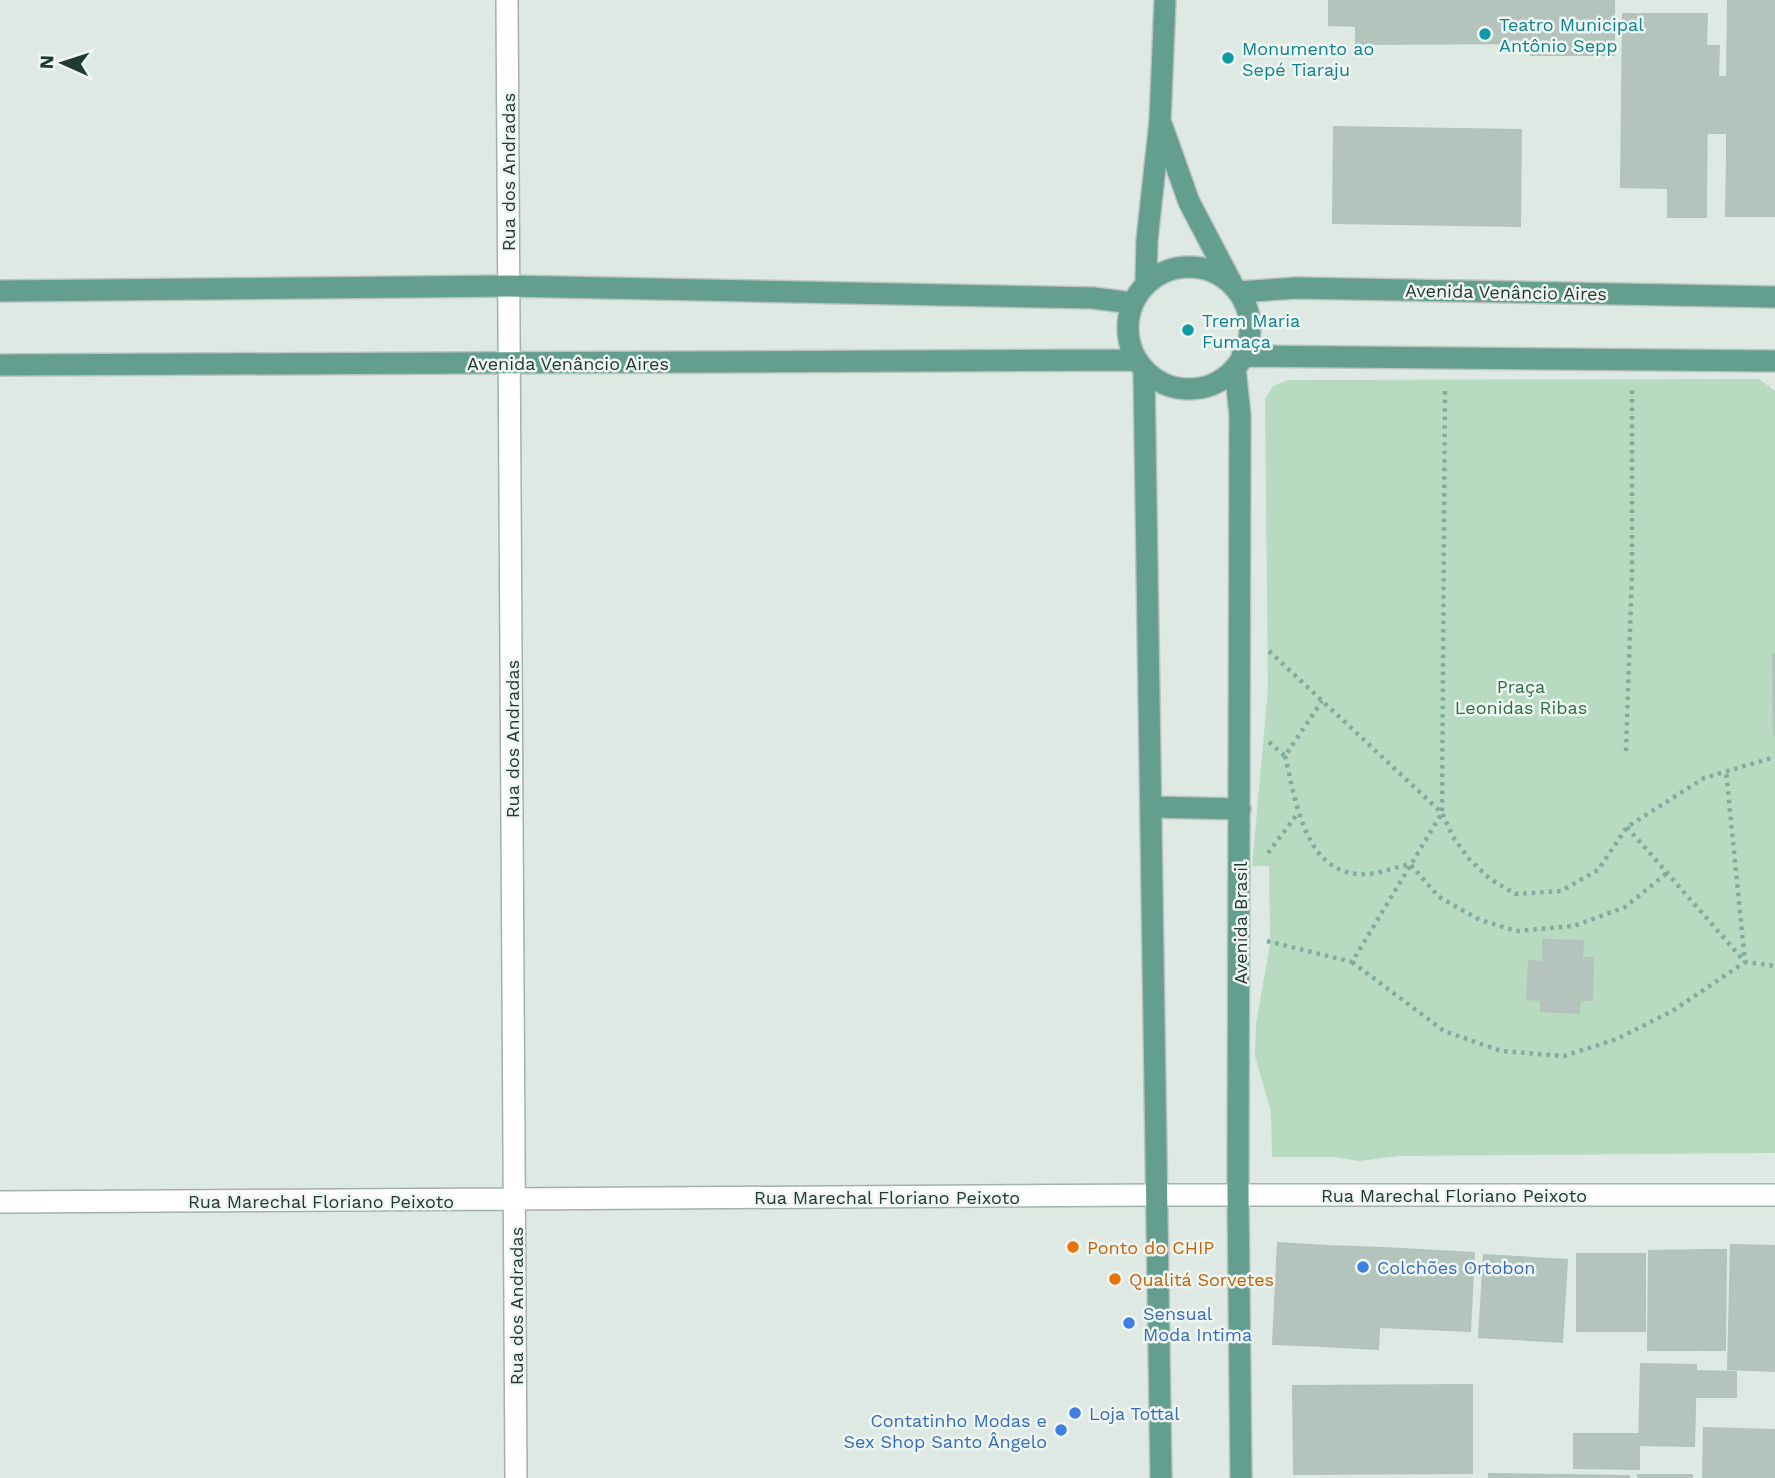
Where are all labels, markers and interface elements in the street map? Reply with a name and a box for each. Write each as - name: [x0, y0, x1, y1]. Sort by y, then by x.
- place label: Teatro Municipal Antônio Sepp: [1499, 14, 1644, 56]
- marker: Teatro Municipal Antônio Sepp: [1477, 26, 1493, 42]
- north arrow: [28, 28, 98, 98]
- place label: Monumento ao Sepé Tiaraju: [1242, 38, 1374, 80]
- marker: Monumento ao Sepé Tiaraju: [1220, 50, 1236, 66]
- text: N: [35, 54, 58, 70]
- street label: Rua dos Andradas: [498, 93, 519, 251]
- street label: Avenida Venâncio Aires: [1405, 280, 1607, 304]
- place label: Trem Maria Fumaça: [1202, 310, 1300, 352]
- marker: Trem Maria Fumaça: [1180, 322, 1196, 338]
- street label: Avenida Venâncio Aires: [467, 353, 669, 374]
- street label: Rua dos Andradas: [502, 660, 523, 818]
- park label: Praça Leonidas Ribas: [1455, 676, 1587, 718]
- street label: Avenida Brasil: [1230, 861, 1251, 984]
- street label: Rua Marechal Floriano Peixoto: [1321, 1185, 1587, 1206]
- street label: Rua Marechal Floriano Peixoto: [754, 1187, 1020, 1208]
- street label: Rua Marechal Floriano Peixoto: [188, 1191, 454, 1212]
- street label: Rua dos Andradas: [506, 1227, 527, 1385]
- place label: Ponto do CHIP: [1087, 1237, 1214, 1258]
- marker: Ponto do CHIP: [1065, 1239, 1081, 1255]
- place label: Colchões Ortobon: [1377, 1257, 1535, 1278]
- marker: Colchões Ortobon: [1355, 1259, 1371, 1275]
- place label: Qualitá Sorvetes: [1129, 1269, 1274, 1290]
- marker: Qualitá Sorvetes: [1107, 1271, 1123, 1287]
- place label: Sensual Moda Intima: [1143, 1303, 1252, 1345]
- marker: Sensual Moda Intima: [1121, 1315, 1137, 1331]
- place label: Loja Tottal: [1089, 1403, 1180, 1424]
- marker: Loja Tottal: [1067, 1405, 1083, 1421]
- place label: Contatinho Modas e Sex Shop Santo Ângelo: [844, 1410, 1047, 1452]
- marker: Contatinho Modas e Sex Shop Santo Ângelo: [1053, 1422, 1069, 1438]

